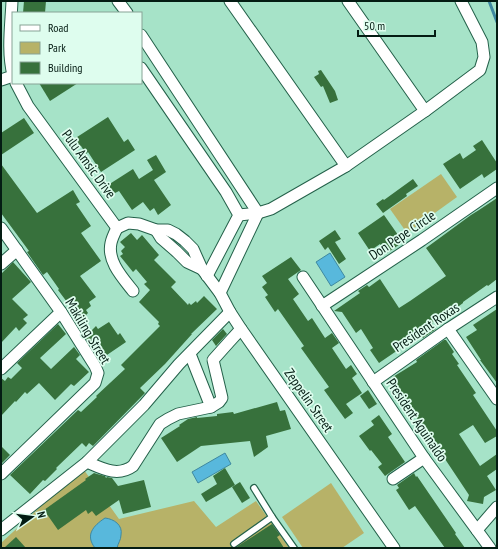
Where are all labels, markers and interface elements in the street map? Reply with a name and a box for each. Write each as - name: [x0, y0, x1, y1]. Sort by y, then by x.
- legend: [12, 12, 142, 84]
- scale bar: [358, 12, 435, 38]
- text: 50 m: [364, 18, 385, 33]
- text: Road: [48, 20, 68, 35]
- text: Park: [48, 40, 66, 55]
- text: Building: [48, 60, 83, 75]
- street label: Pulu Amsic Drive: [58, 126, 120, 202]
- street label: Don Pepe Circle: [365, 206, 439, 264]
- street label: Makiling Street: [61, 295, 115, 367]
- street label: President Roxas: [389, 298, 463, 356]
- street label: Zeppelin Street: [280, 365, 338, 435]
- street label: President Aguinaldo: [383, 375, 451, 465]
- north arrow: [12, 497, 52, 537]
- text: N: [34, 510, 49, 519]

